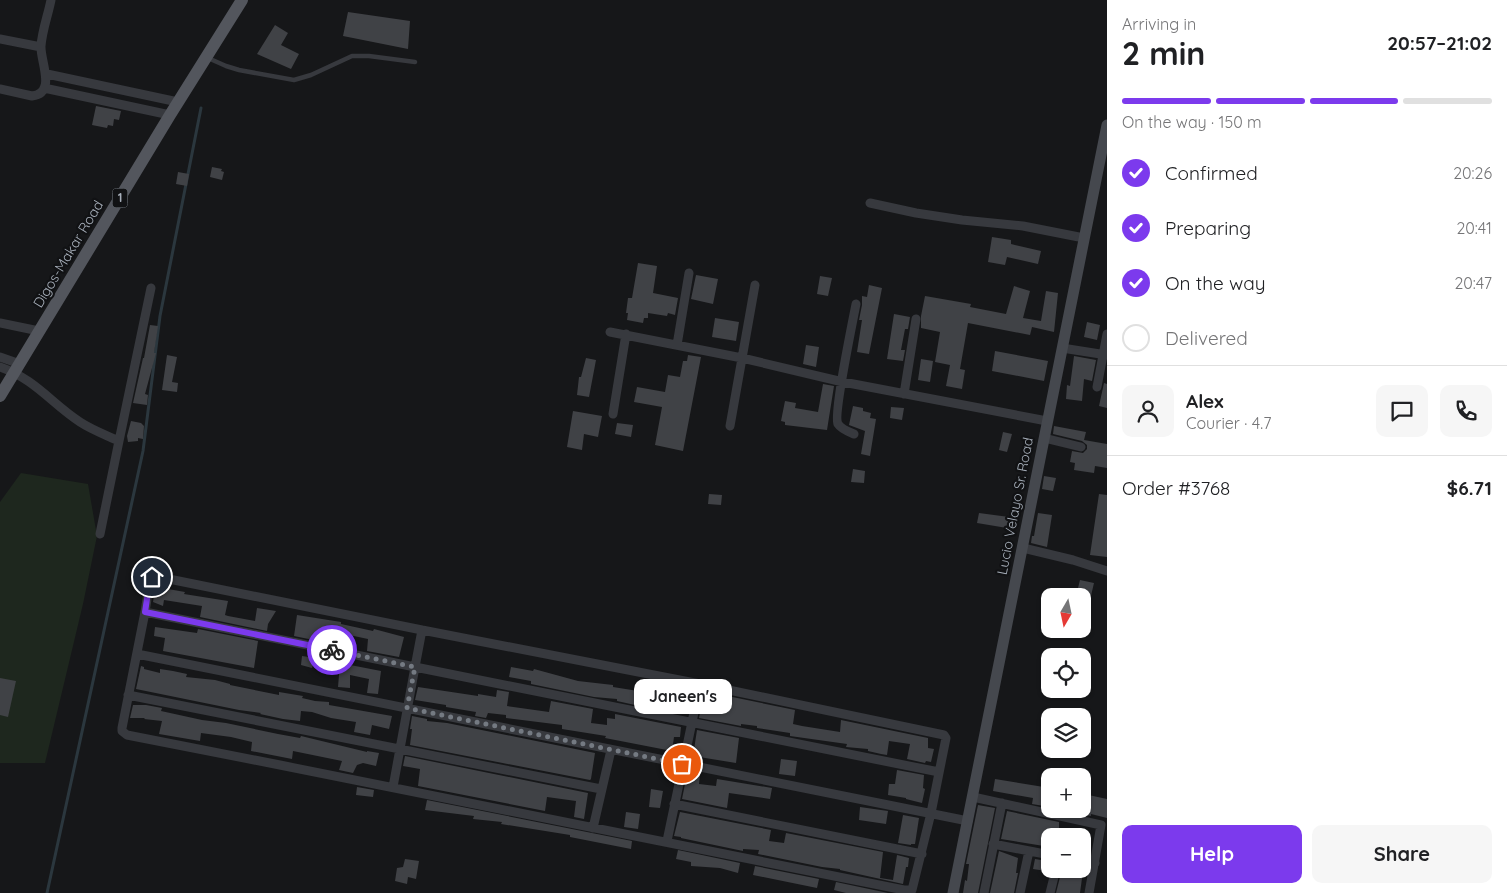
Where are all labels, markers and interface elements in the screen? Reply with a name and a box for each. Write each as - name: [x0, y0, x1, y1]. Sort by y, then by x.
- text: Arriving in: [1122, 14, 1196, 34]
- text: 20:57–21:02: [1387, 31, 1492, 55]
- text: 2 min: [1122, 33, 1205, 73]
- text: On the way · 150 m: [1122, 112, 1262, 132]
- icon: check: [1122, 159, 1150, 187]
- text: Confirmed: [1165, 161, 1258, 185]
- text: 20:26: [1453, 163, 1492, 183]
- road number: 1: [112, 188, 128, 208]
- street label: Digos-Makar Road: [29, 197, 107, 311]
- icon: check: [1122, 214, 1150, 242]
- text: Preparing: [1165, 216, 1251, 240]
- text: 20:41: [1456, 218, 1492, 238]
- icon: check: [1122, 269, 1150, 297]
- text: On the way: [1165, 271, 1266, 295]
- text: 20:47: [1454, 273, 1492, 293]
- text: Delivered: [1165, 326, 1248, 350]
- button: person: [1122, 385, 1174, 437]
- button: chat: [1376, 385, 1428, 437]
- button: phone: [1440, 385, 1492, 437]
- text: Alex: [1186, 389, 1224, 413]
- text: Courier · 4.7: [1186, 413, 1271, 433]
- street label: Lucio Velayo Sr. Road: [993, 436, 1037, 576]
- text: Order #3768: [1122, 476, 1230, 500]
- text: $6.71: [1447, 476, 1492, 500]
- pin: [131, 556, 173, 598]
- icon: home: [138, 563, 166, 591]
- north arrow: [1041, 588, 1091, 638]
- map controls: [1041, 588, 1091, 878]
- courier: [307, 625, 357, 675]
- icon: bike: [318, 636, 346, 664]
- button: locate: [1041, 648, 1091, 698]
- callout: Janeen's: [633, 679, 731, 714]
- text: Janeen's: [649, 686, 717, 706]
- button: layers: [1041, 708, 1091, 758]
- pin: [661, 743, 703, 785]
- icon: bag: [668, 750, 696, 778]
- button: +: [1041, 768, 1091, 818]
- button: Help: [1122, 825, 1302, 883]
- button: Share: [1312, 825, 1492, 883]
- button: −: [1041, 828, 1091, 878]

